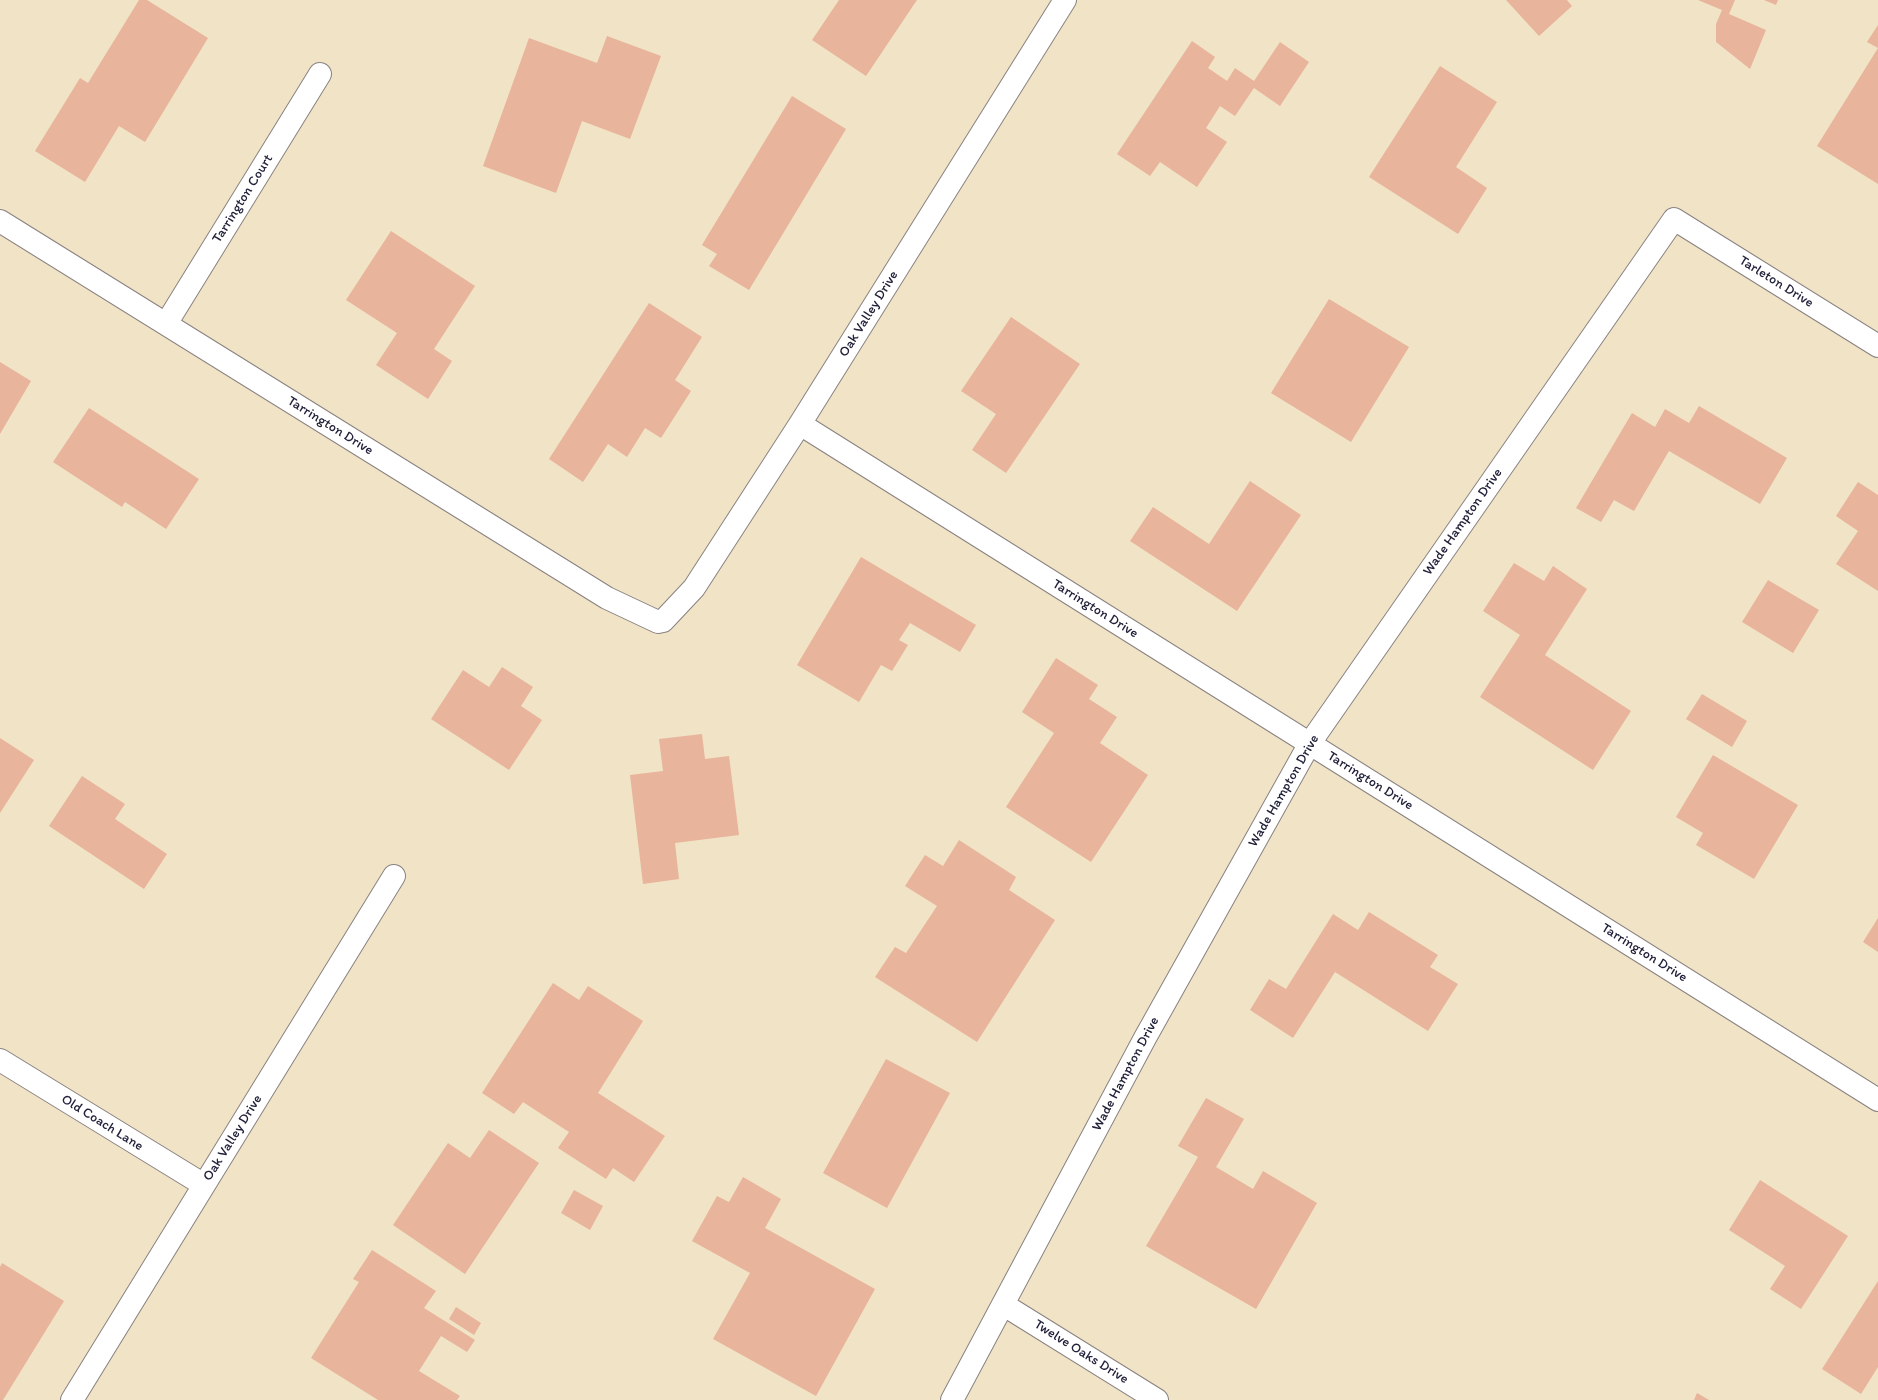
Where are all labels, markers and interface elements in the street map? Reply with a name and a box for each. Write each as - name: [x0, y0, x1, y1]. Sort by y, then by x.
- street label: Tarrington Court: [209, 152, 277, 246]
- street label: Tarleton Drive: [1736, 252, 1816, 312]
- street label: Oak Valley Drive: [836, 268, 902, 360]
- street label: Tarrington Drive: [284, 393, 376, 459]
- street label: Wade Hampton Drive: [1420, 465, 1506, 579]
- street label: Tarrington Drive: [1049, 576, 1141, 642]
- street label: Wade Hampton Drive: [1245, 732, 1323, 850]
- street label: Tarrington Drive: [1324, 748, 1416, 814]
- street label: Tarrington Drive: [1598, 920, 1690, 986]
- street label: Wade Hampton Drive: [1089, 1014, 1163, 1134]
- street label: Old Coach Lane: [58, 1091, 146, 1155]
- street label: Oak Valley Drive: [200, 1092, 266, 1184]
- street label: Twelve Oaks Drive: [1031, 1316, 1131, 1388]

